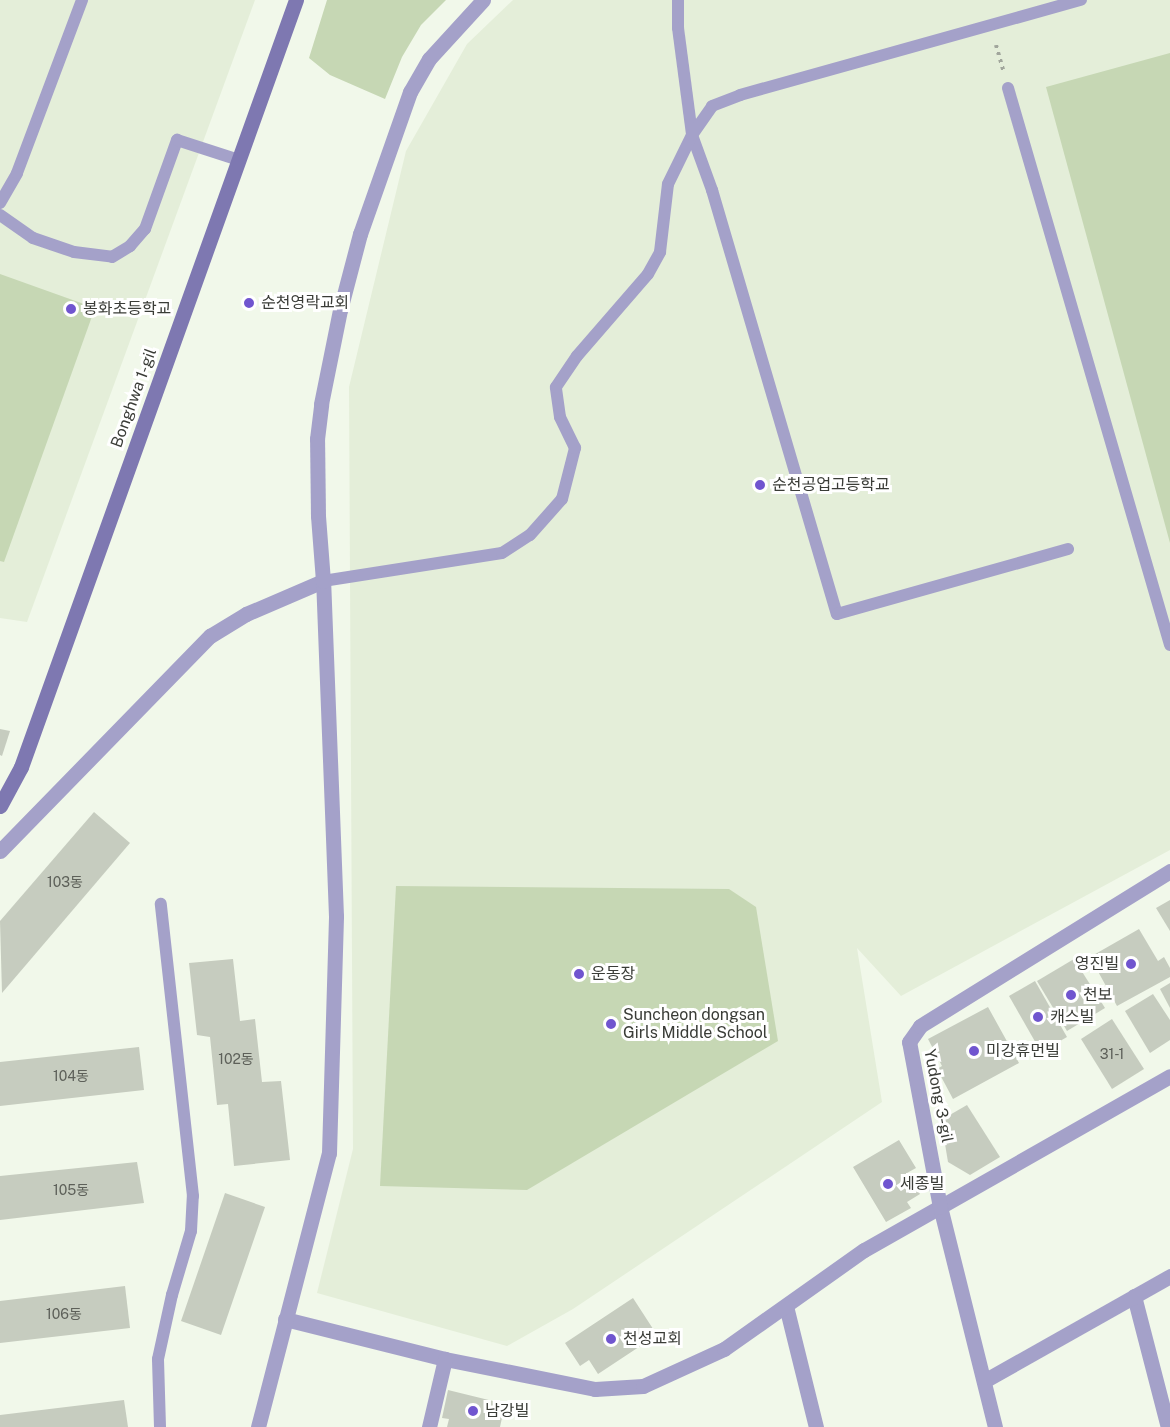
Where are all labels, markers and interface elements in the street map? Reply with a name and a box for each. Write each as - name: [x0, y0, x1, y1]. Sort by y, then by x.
- place label: 순천영락교회: [261, 293, 349, 313]
- marker: 순천영락교회: [242, 296, 256, 310]
- place label: 봉화초등학교: [83, 299, 171, 319]
- marker: 봉화초등학교: [64, 302, 78, 316]
- street label: Bonghwa 1-gil: [107, 346, 161, 450]
- place label: 순천공업고등학교: [772, 475, 890, 495]
- marker: 순천공업고등학교: [753, 478, 767, 492]
- house number: 103동: [47, 874, 83, 890]
- place label: 영진빌: [1075, 954, 1119, 974]
- marker: 영진빌: [1124, 957, 1138, 971]
- place label: 운동장: [591, 964, 635, 984]
- marker: 운동장: [572, 967, 586, 981]
- place label: 천보: [1083, 985, 1112, 1005]
- marker: 천보: [1064, 988, 1078, 1002]
- place label: Suncheon dongsan Girls Middle School: [623, 1005, 768, 1043]
- place label: 캐스빌: [1050, 1007, 1094, 1027]
- marker: 캐스빌: [1031, 1010, 1045, 1024]
- marker: Suncheon dongsan Girls Middle School: [604, 1017, 618, 1031]
- place label: 미강휴먼빌: [986, 1041, 1060, 1061]
- marker: 미강휴먼빌: [967, 1044, 981, 1058]
- house number: 31-1: [1100, 1046, 1124, 1062]
- street label: Yudong 3-gil: [920, 1048, 956, 1144]
- house number: 102동: [218, 1051, 254, 1067]
- house number: 104동: [53, 1068, 89, 1084]
- place label: 세종빌: [900, 1174, 944, 1194]
- marker: 세종빌: [881, 1177, 895, 1191]
- house number: 105동: [53, 1182, 89, 1198]
- house number: 106동: [46, 1306, 82, 1322]
- place label: 천성교회: [623, 1329, 682, 1349]
- marker: 천성교회: [604, 1332, 618, 1346]
- place label: 남강빌: [485, 1401, 529, 1421]
- marker: 남강빌: [466, 1404, 480, 1418]

